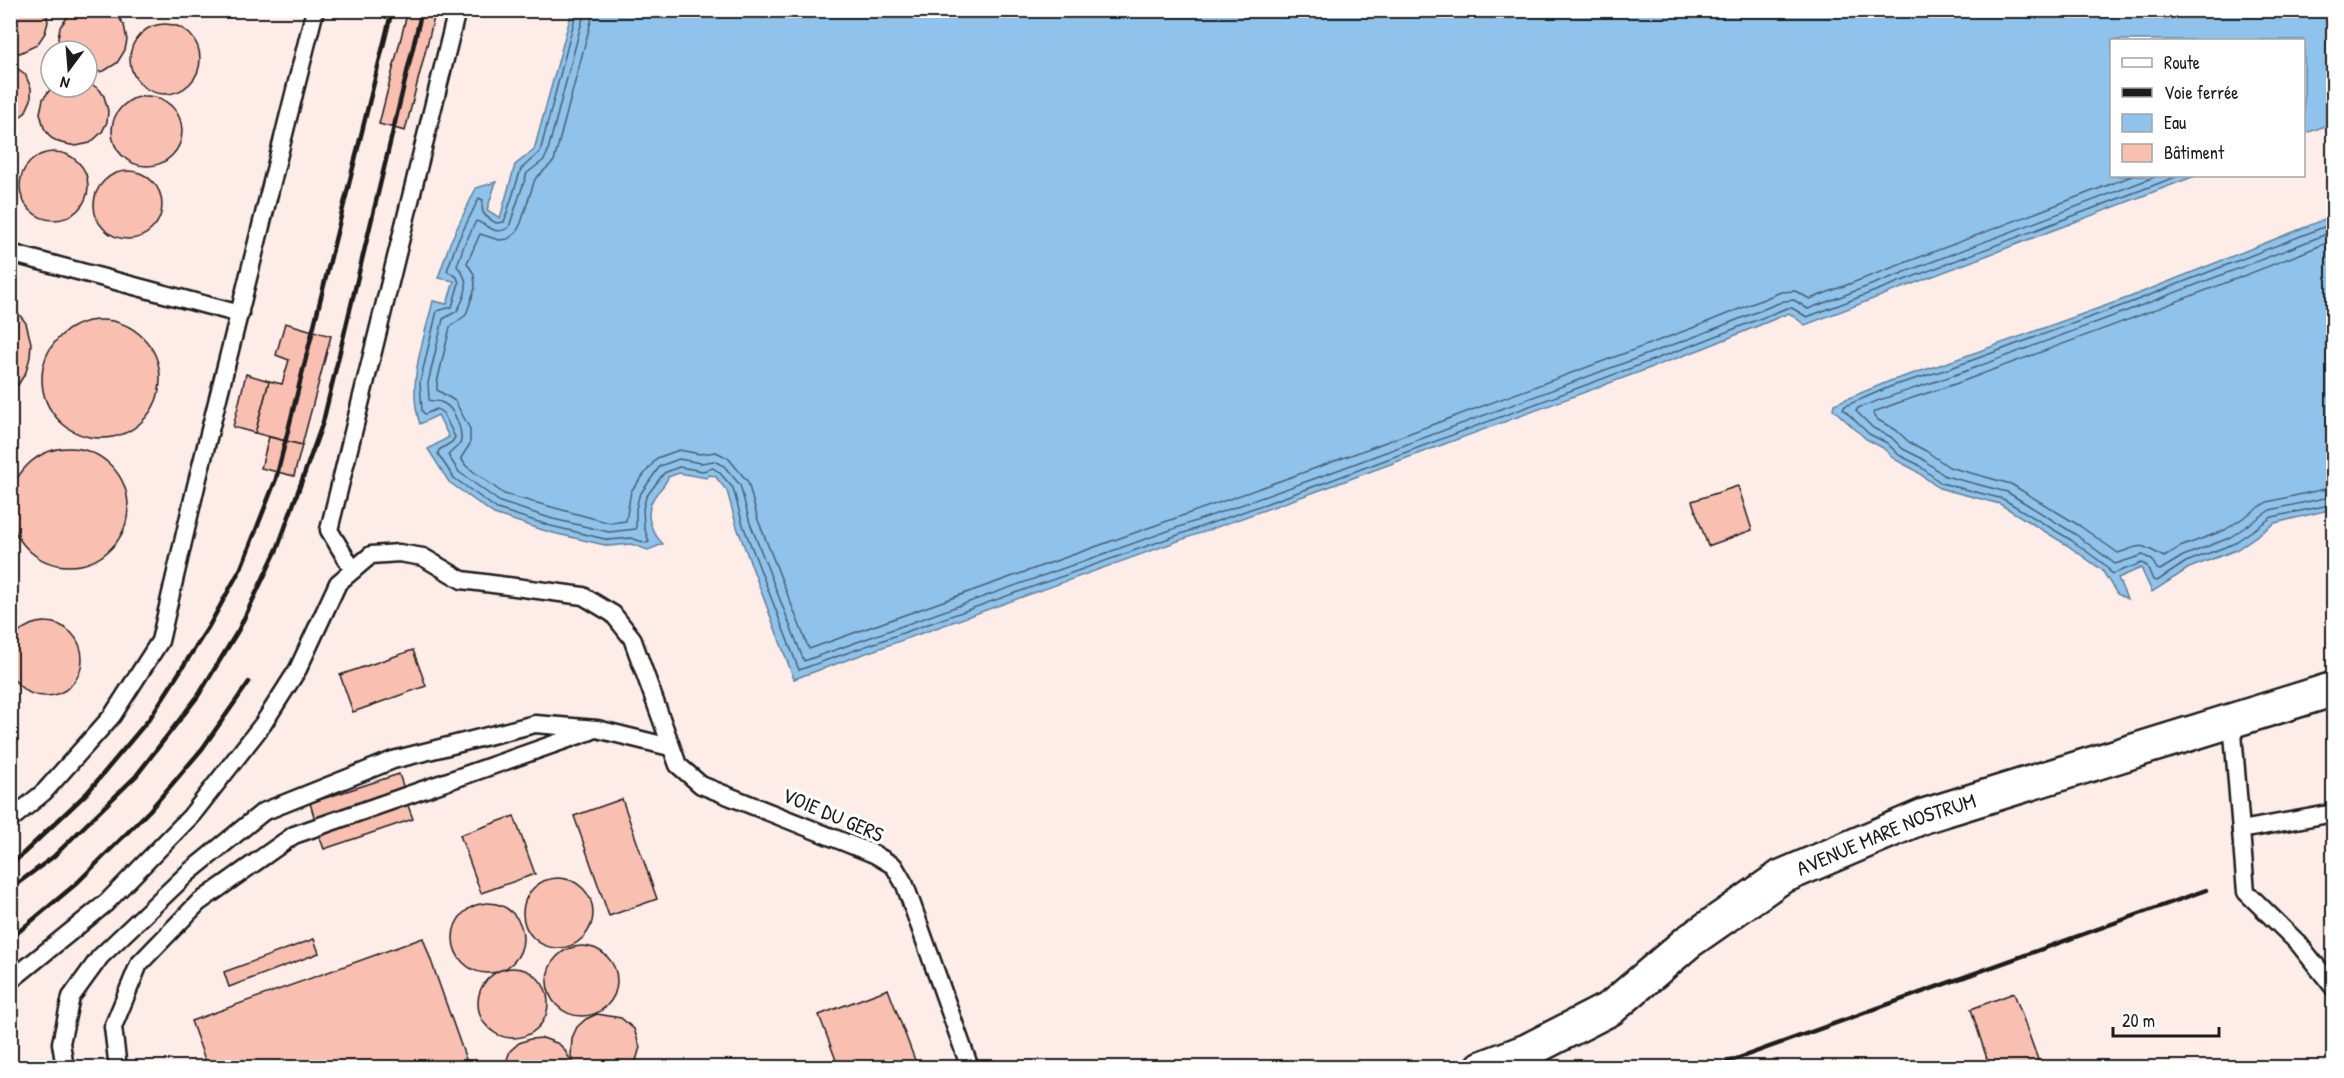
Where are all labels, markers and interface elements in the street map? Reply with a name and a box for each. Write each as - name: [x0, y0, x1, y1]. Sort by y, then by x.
- north arrow: [39, 39, 99, 99]
- legend: [2110, 39, 2305, 177]
- text: Route: [2164, 50, 2200, 75]
- text: N: [57, 72, 72, 95]
- text: Voie ferrée: [2164, 80, 2239, 105]
- text: Eau: [2164, 110, 2186, 135]
- text: Bâtiment: [2164, 140, 2225, 165]
- street label: VOIE DU GERS: [778, 780, 889, 849]
- street label: AVENUE MARE NOSTRUM: [1792, 786, 1979, 883]
- scale bar: [2113, 1000, 2220, 1038]
- text: 20 m: [2122, 1008, 2155, 1033]

